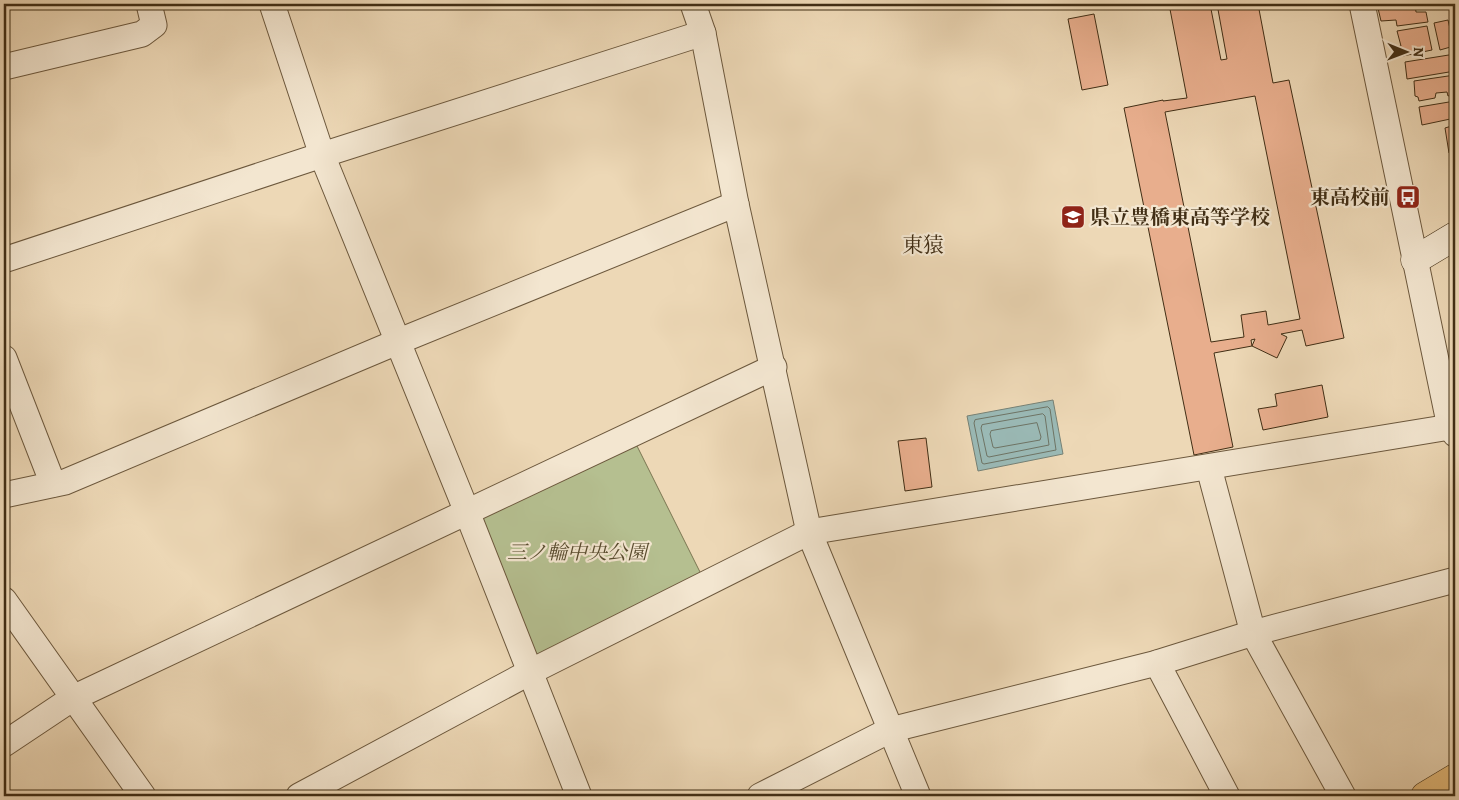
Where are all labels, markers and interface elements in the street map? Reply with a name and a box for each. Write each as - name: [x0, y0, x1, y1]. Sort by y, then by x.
- north arrow: [1382, 28, 1432, 78]
- text: N: [1409, 47, 1428, 57]
- place label: 東高校前: [1310, 184, 1390, 211]
- bus stop icon: 東高校前: [1395, 184, 1421, 210]
- school or university icon: 県立豊橋東高等学校: [1060, 204, 1086, 230]
- place label: 県立豊橋東高等学校: [1090, 204, 1270, 231]
- district label: 東猿: [902, 231, 944, 259]
- park label: 三ノ輪中央公園: [507, 539, 650, 566]

